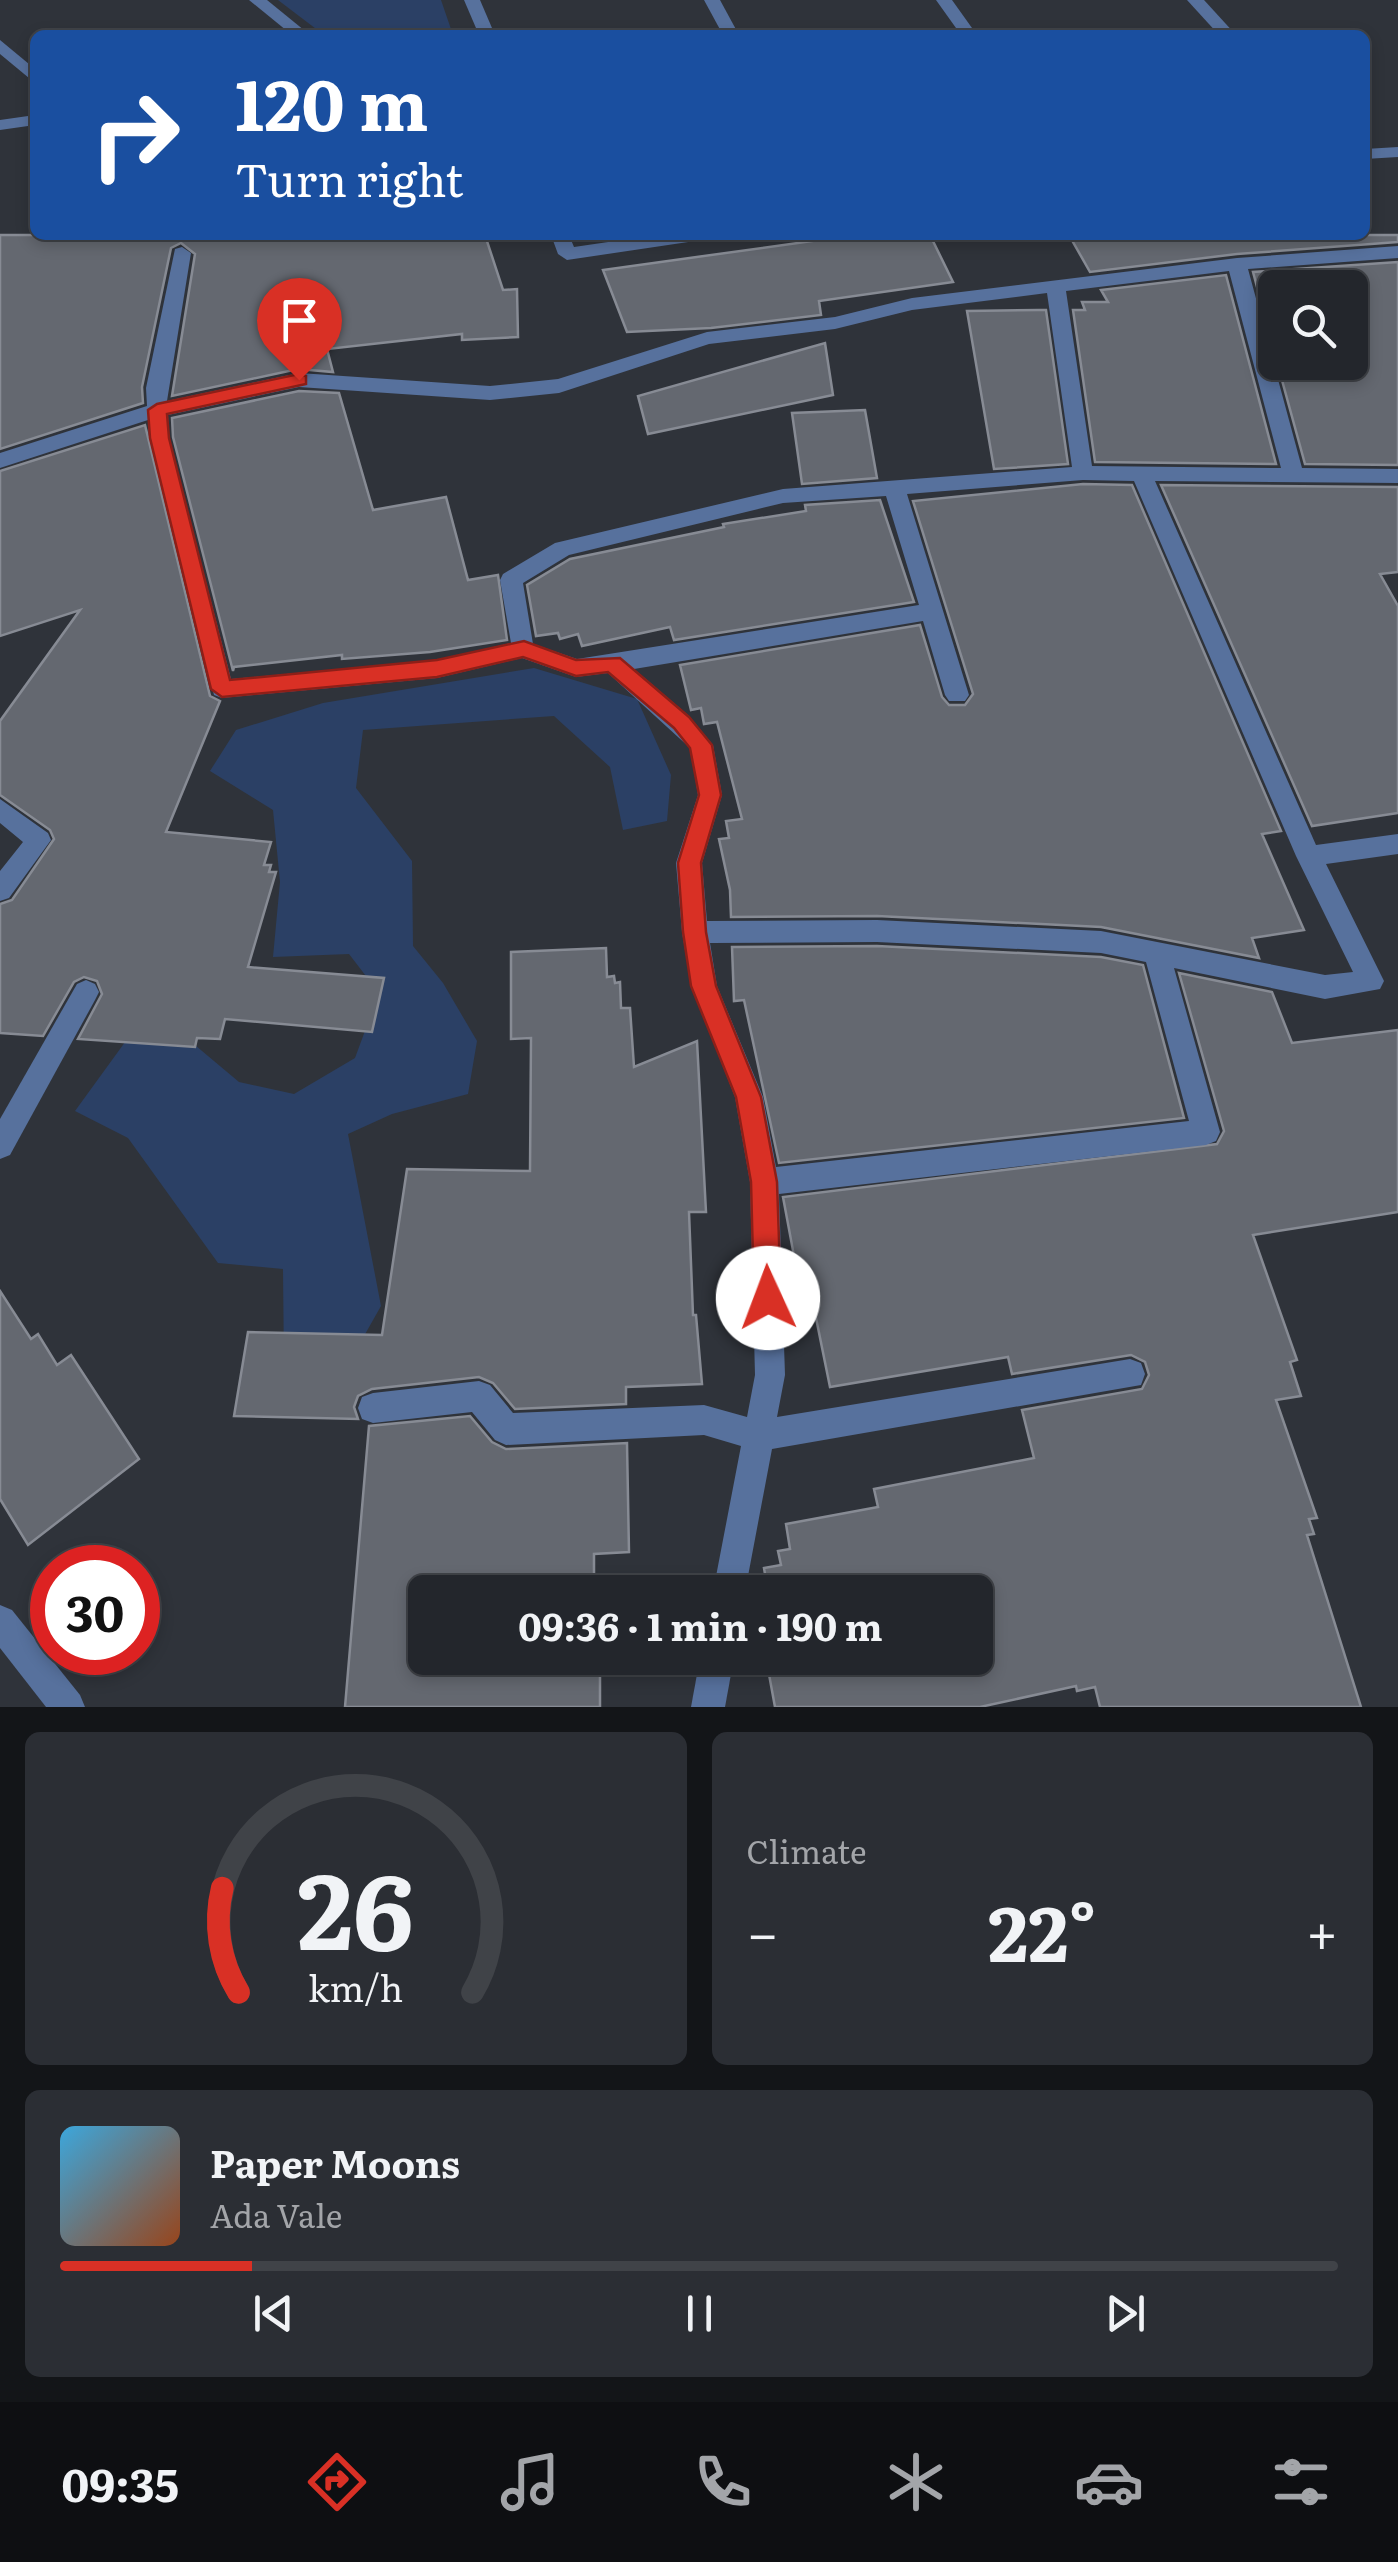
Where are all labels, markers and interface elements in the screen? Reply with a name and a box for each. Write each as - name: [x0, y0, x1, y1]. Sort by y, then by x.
- text: 120 m: [235, 49, 428, 153]
- icon: right: [70, 70, 200, 200]
- text: Turn right: [235, 144, 463, 211]
- map controls: [1258, 270, 1368, 380]
- button: search: [1258, 270, 1368, 380]
- pin: [257, 278, 342, 381]
- icon: arrive: [272, 293, 327, 348]
- position arrow: [716, 1246, 820, 1350]
- speed limit sign: 30: [30, 1545, 160, 1675]
- text: 09:36 · 1 min · 190 m: [518, 1596, 883, 1653]
- text: Climate: [747, 1826, 867, 1874]
- text: 26: [297, 1828, 414, 1982]
- text: 22°: [988, 1874, 1096, 1985]
- text: −: [747, 1889, 779, 1971]
- text: +: [1306, 1889, 1338, 1971]
- text: km/h: [308, 1960, 403, 2013]
- text: Paper Moons: [210, 2133, 460, 2190]
- text: Ada Vale: [210, 2190, 342, 2238]
- icon: previous: [246, 2286, 301, 2341]
- icon: pause: [672, 2286, 727, 2341]
- icon: next: [1098, 2286, 1153, 2341]
- icon: directions: [302, 2447, 372, 2517]
- icon: music: [495, 2447, 565, 2517]
- icon: phone: [688, 2447, 758, 2517]
- icon: climate: [881, 2447, 951, 2517]
- icon: car: [1074, 2447, 1144, 2517]
- icon: filters: [1266, 2447, 1336, 2517]
- text: 09:35: [61, 2449, 179, 2516]

